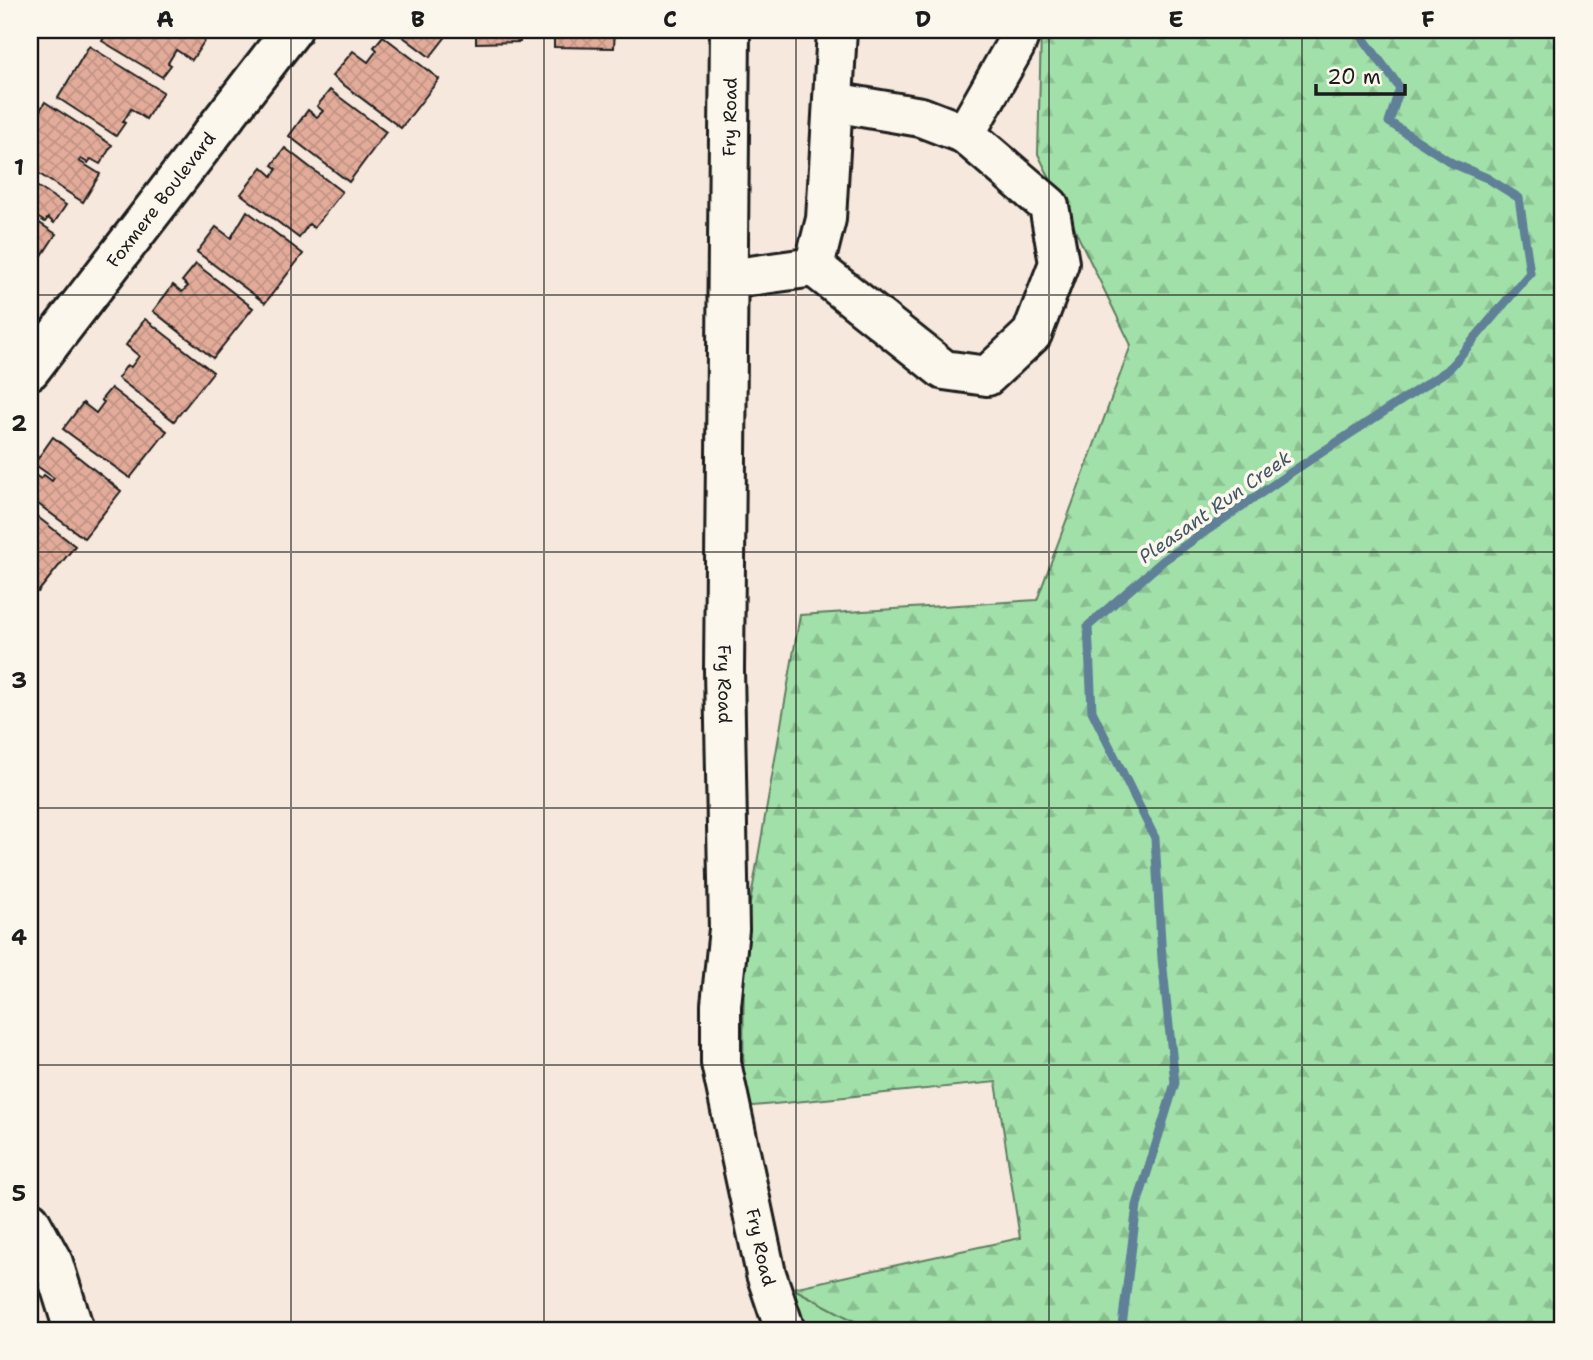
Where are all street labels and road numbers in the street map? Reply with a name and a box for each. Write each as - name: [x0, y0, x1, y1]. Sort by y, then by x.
- street label: Fry Road: [717, 77, 743, 157]
- street label: Foxmere Boulevard: [101, 127, 221, 272]
- street label: Fry Road: [712, 644, 737, 724]
- street label: Fry Road: [740, 1206, 781, 1289]

